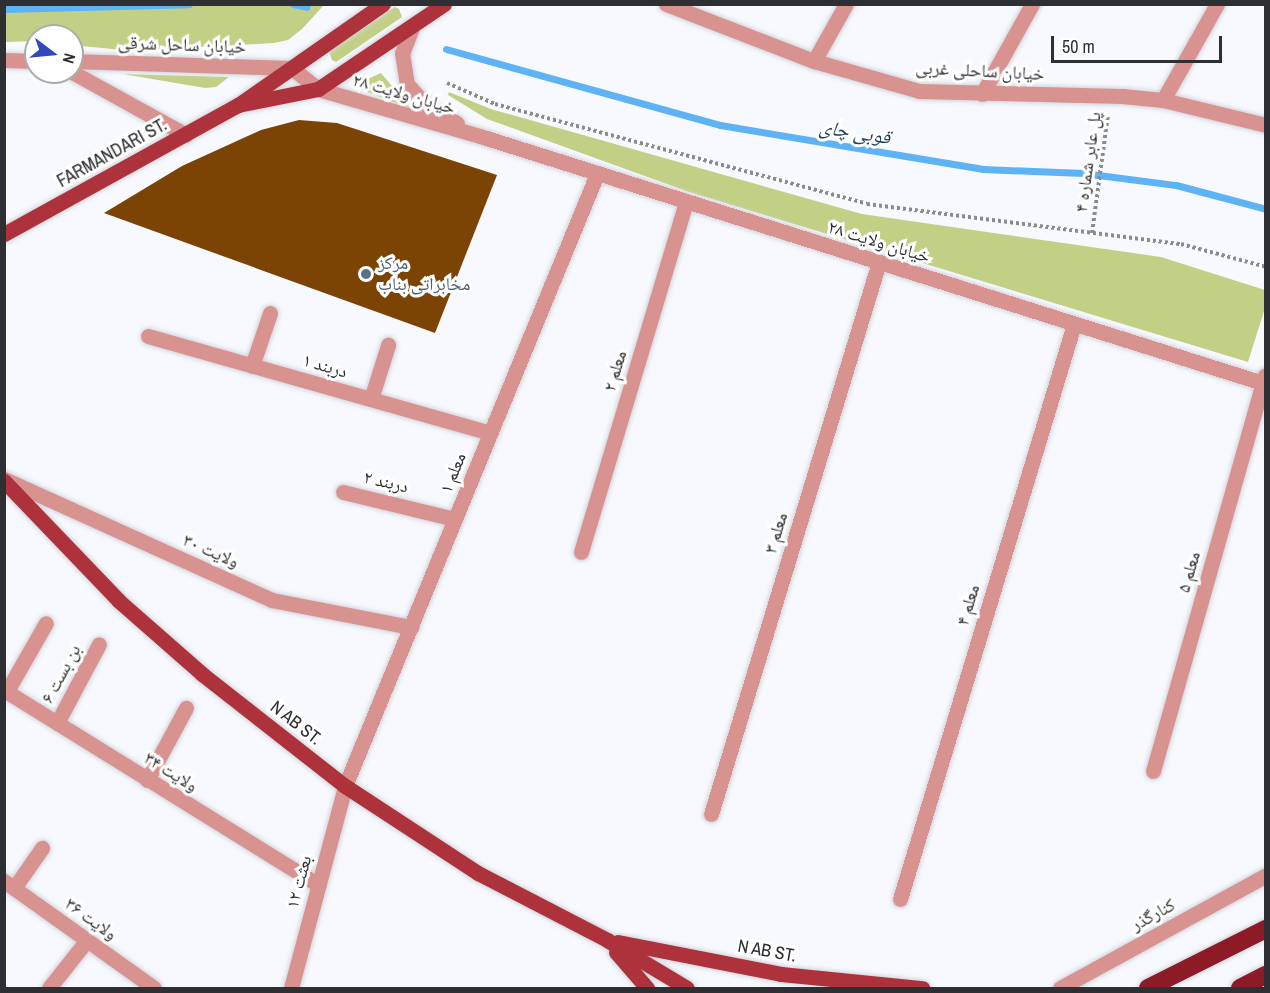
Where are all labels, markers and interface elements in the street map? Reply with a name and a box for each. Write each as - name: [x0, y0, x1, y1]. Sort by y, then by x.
- north arrow: [24, 24, 84, 84]
- scale bar: [1054, 24, 1225, 62]
- street label: خیابان ساحل شرقی: [118, 32, 246, 58]
- text: 50 m: [1062, 34, 1095, 59]
- text: N: [58, 51, 81, 66]
- street label: خیابان ساحلی غربی: [915, 57, 1045, 85]
- street label: خیابان ولایت ۲۸: [350, 69, 458, 119]
- street label: پل عابر شماره ۴: [1070, 110, 1106, 214]
- street label: FARMANDARI ST.: [53, 114, 171, 192]
- water label: قوبی چای: [818, 114, 892, 148]
- street label: خیابان ولایت ۲۸: [825, 216, 933, 268]
- place label: مرکز مخابراتی بناب: [378, 253, 471, 296]
- marker: مرکز مخابراتی بناب: [359, 267, 373, 281]
- street label: معلم ۲: [599, 348, 631, 394]
- street label: دربند ۱: [300, 349, 350, 383]
- street label: معلم ۱: [435, 450, 471, 496]
- street label: دربند ۲: [361, 466, 411, 498]
- street label: معلم ۳: [760, 510, 792, 556]
- street label: ولایت ۳۰: [180, 529, 242, 573]
- street label: معلم ۵: [1173, 549, 1205, 595]
- street label: معلم ۴: [952, 582, 984, 628]
- street label: بن بست ۶: [37, 641, 85, 707]
- street label: N AB ST.: [266, 696, 326, 750]
- street label: ولایت ۳۴: [140, 747, 202, 797]
- street label: بعثت ۱۲: [282, 853, 316, 911]
- street label: ولایت ۳۶: [61, 893, 121, 945]
- street label: کنارگذر: [1127, 894, 1179, 936]
- street label: N AB ST.: [736, 935, 798, 967]

